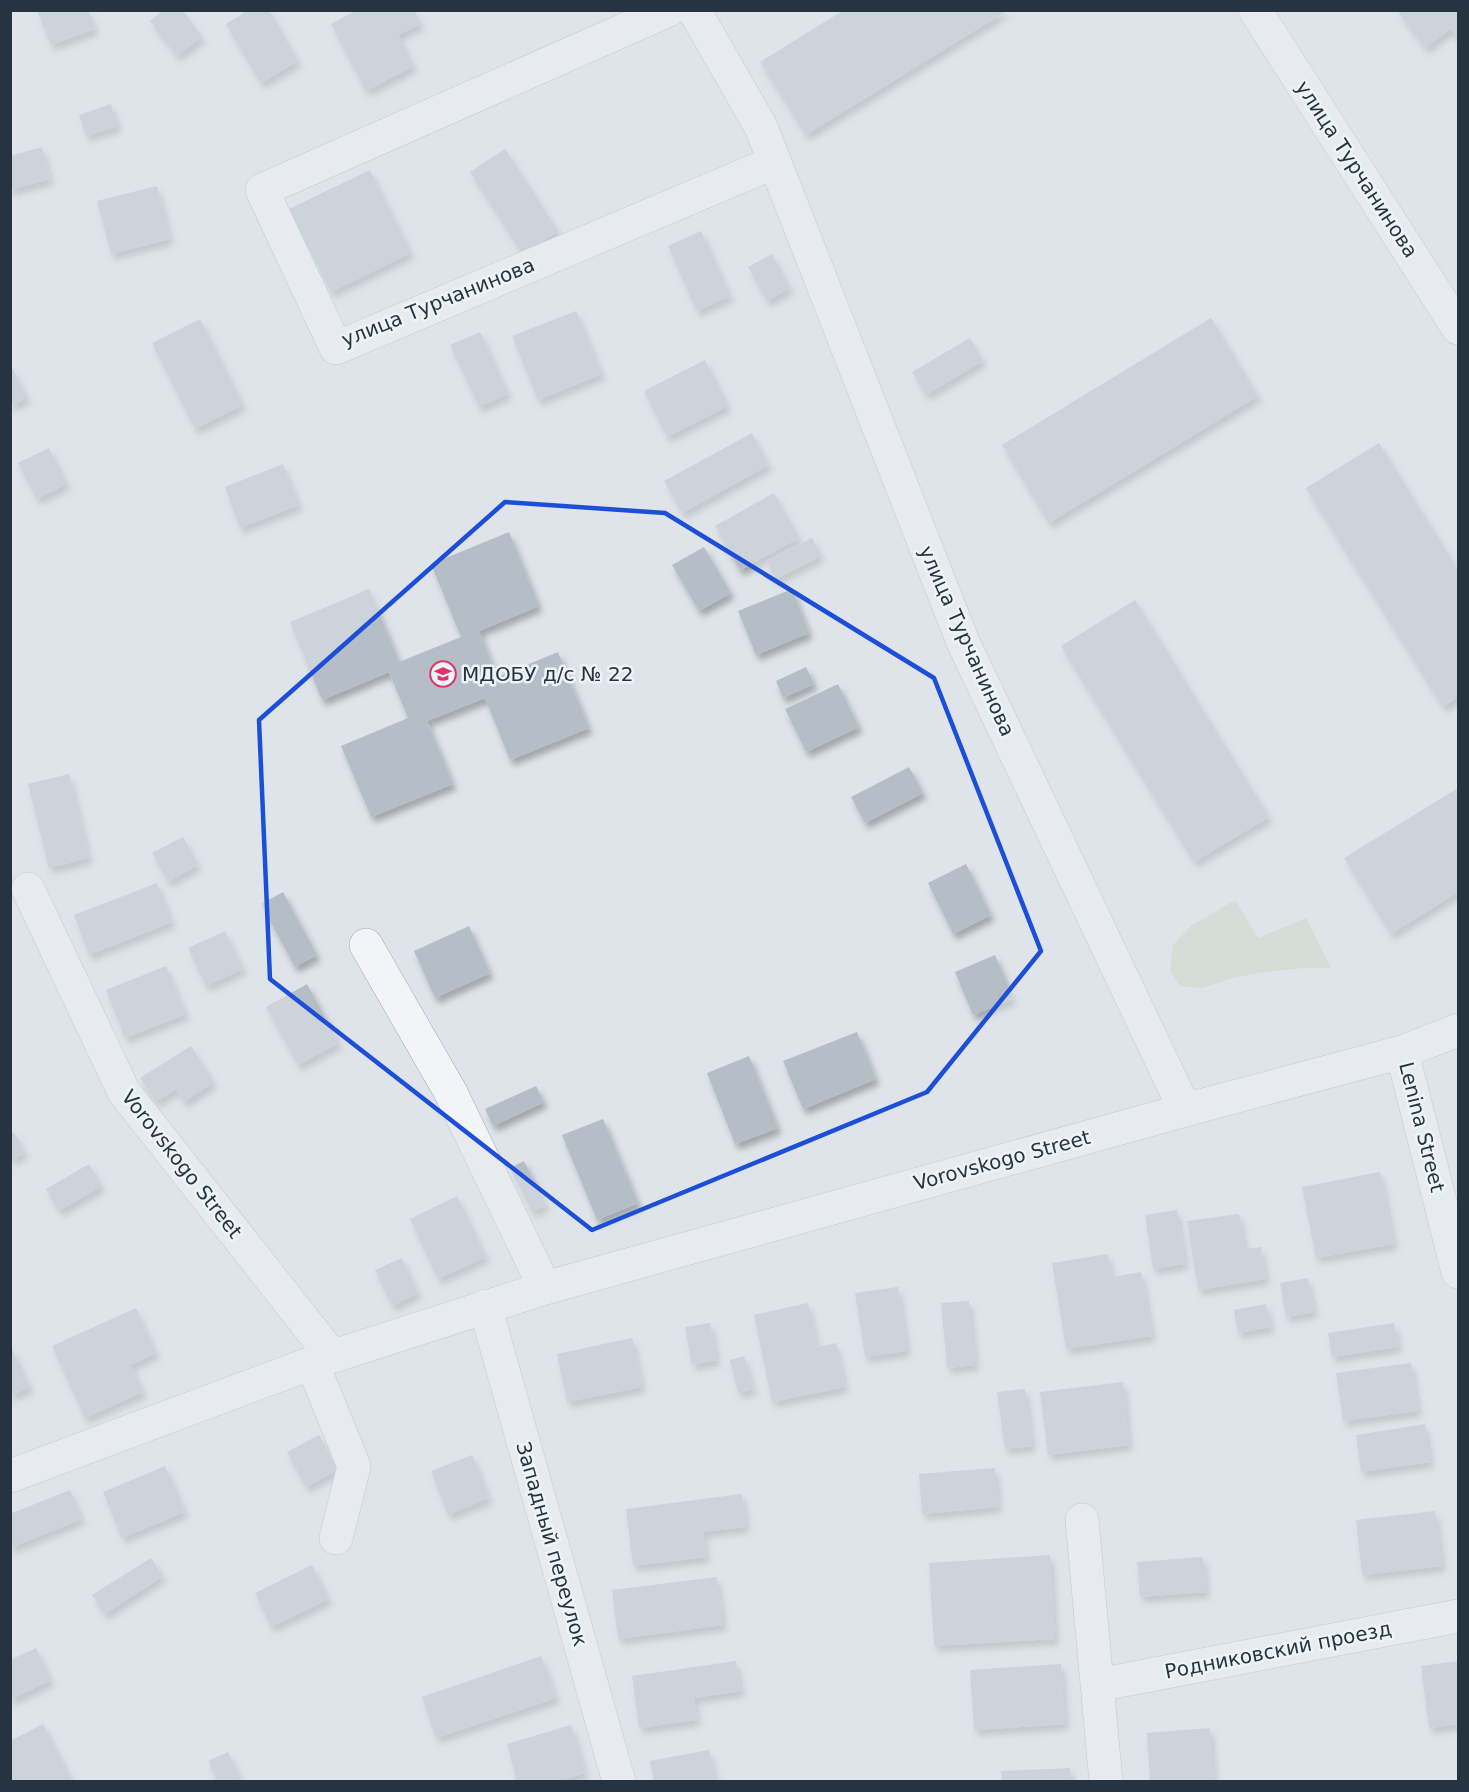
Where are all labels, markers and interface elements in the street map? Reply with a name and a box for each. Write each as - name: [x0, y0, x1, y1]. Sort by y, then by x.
- street label: улица Турчанинова: [1291, 76, 1423, 262]
- street label: улица Турчанинова: [338, 252, 538, 352]
- street label: улица Турчанинова: [914, 542, 1020, 740]
- school or university icon: МДОБУ д/с № 22: [428, 659, 458, 689]
- place label: МДОБУ д/с № 22: [462, 662, 633, 686]
- street label: Lenina Street: [1394, 1059, 1450, 1195]
- street label: Vorovskogo Street: [117, 1085, 248, 1243]
- street label: Vorovskogo Street: [911, 1125, 1093, 1195]
- street label: Западный переулок: [511, 1439, 593, 1649]
- street label: Родниковский проезд: [1163, 1616, 1393, 1684]

